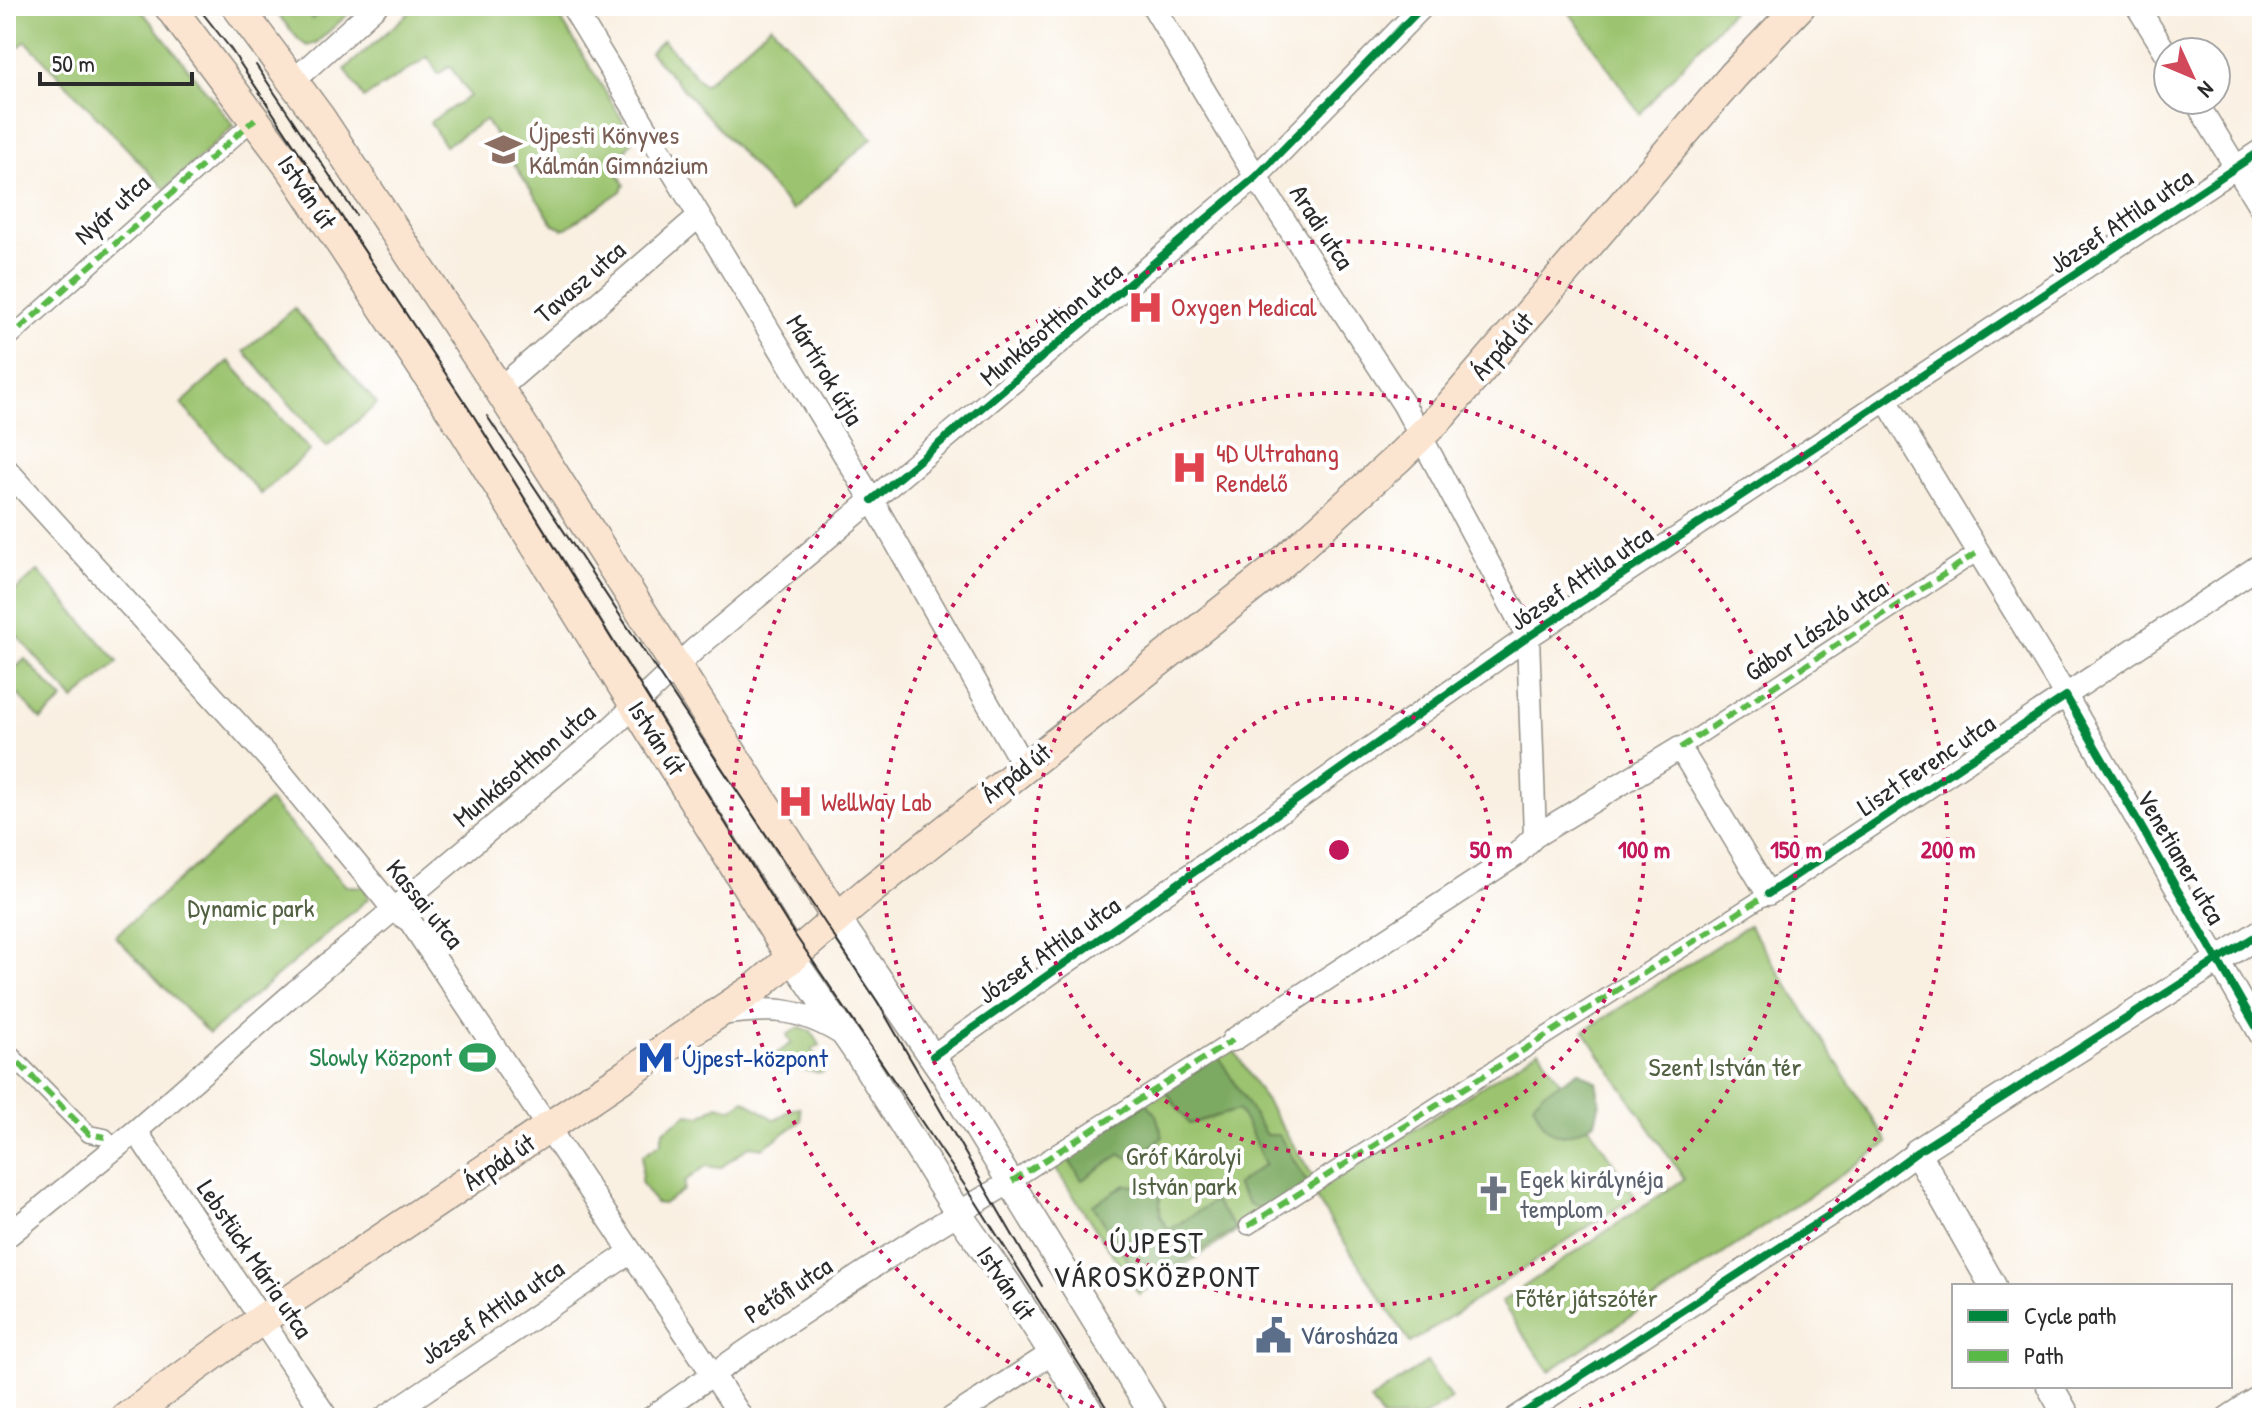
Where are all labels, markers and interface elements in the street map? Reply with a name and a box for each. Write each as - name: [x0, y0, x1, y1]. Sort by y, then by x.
- scale bar: [40, 36, 192, 86]
- north arrow: [2152, 36, 2232, 116]
- text: 50 m: [52, 47, 95, 79]
- text: N: [2191, 75, 2221, 105]
- place label: Újpesti Könyves Kálmán Gimnázium: [529, 117, 708, 182]
- school or university icon: Újpesti Könyves Kálmán Gimnázium: [484, 131, 522, 169]
- street label: István út: [270, 148, 346, 237]
- street label: József Attila utca: [2042, 160, 2199, 282]
- street label: Nyár utca: [66, 165, 157, 252]
- street label: Aradi utca: [1282, 178, 1363, 276]
- street label: Tavasz utca: [527, 232, 633, 331]
- street label: Munkásotthon utca: [972, 254, 1129, 394]
- hospital icon: Oxygen Medical: [1126, 288, 1164, 326]
- place label: Oxygen Medical: [1171, 289, 1317, 324]
- street label: Árpád út: [1462, 303, 1542, 387]
- street label: Mártírok útja: [779, 308, 872, 432]
- place label: 4D Ultrahang Rendelő: [1216, 435, 1339, 500]
- hospital icon: 4D Ultrahang Rendelő: [1171, 449, 1209, 487]
- street label: József Attila utca: [1502, 517, 1659, 639]
- street label: Gábor László utca: [1737, 570, 1894, 689]
- street label: István út: [620, 694, 695, 783]
- street label: Munkásotthon utca: [445, 695, 602, 835]
- street label: Liszt Ferenc utca: [1850, 705, 2002, 824]
- street label: Árpád út: [974, 734, 1059, 811]
- hospital icon: WellWay Lab: [776, 783, 814, 821]
- street label: Venetianer utca: [2129, 783, 2234, 930]
- place label: WellWay Lab: [821, 784, 932, 819]
- text: 50 m: [1470, 833, 1512, 865]
- text: 100 m: [1618, 833, 1670, 865]
- text: 150 m: [1770, 833, 1822, 865]
- text: 200 m: [1921, 833, 1975, 865]
- centre of rings: [1325, 836, 1353, 864]
- street label: Kassai utca: [379, 852, 472, 956]
- street label: József Attila utca: [971, 888, 1127, 1012]
- park label: Dynamic park: [188, 890, 315, 925]
- sports icon: Slowly Központ: [459, 1038, 497, 1076]
- place label: Slowly Központ: [309, 1039, 453, 1074]
- metro station icon: Újpest-központ: [637, 1039, 675, 1077]
- place label: Újpest-központ: [682, 1040, 829, 1075]
- park label: Szent István tér: [1649, 1049, 1801, 1084]
- street label: Árpád út: [456, 1124, 542, 1198]
- park label: Gróf Károlyi István park: [1126, 1138, 1242, 1203]
- place label: Egek királynéja templom: [1520, 1161, 1663, 1226]
- street label: Lebstück Mária utca: [189, 1173, 321, 1345]
- church icon: Egek királynéja templom: [1475, 1175, 1513, 1213]
- district label: ÚJPEST VÁROSKÖZPONT: [1053, 1222, 1261, 1296]
- street label: István út: [969, 1239, 1045, 1328]
- street label: Petőfi utca: [737, 1248, 838, 1331]
- street label: József Attila utca: [413, 1251, 570, 1373]
- park label: Főtér játszótér: [1515, 1280, 1658, 1315]
- legend: [1952, 1284, 2232, 1388]
- text: Cycle path: [2024, 1299, 2116, 1331]
- public building icon: Városháza: [1255, 1316, 1293, 1354]
- place label: Városháza: [1300, 1317, 1398, 1352]
- text: Path: [2024, 1339, 2063, 1371]

